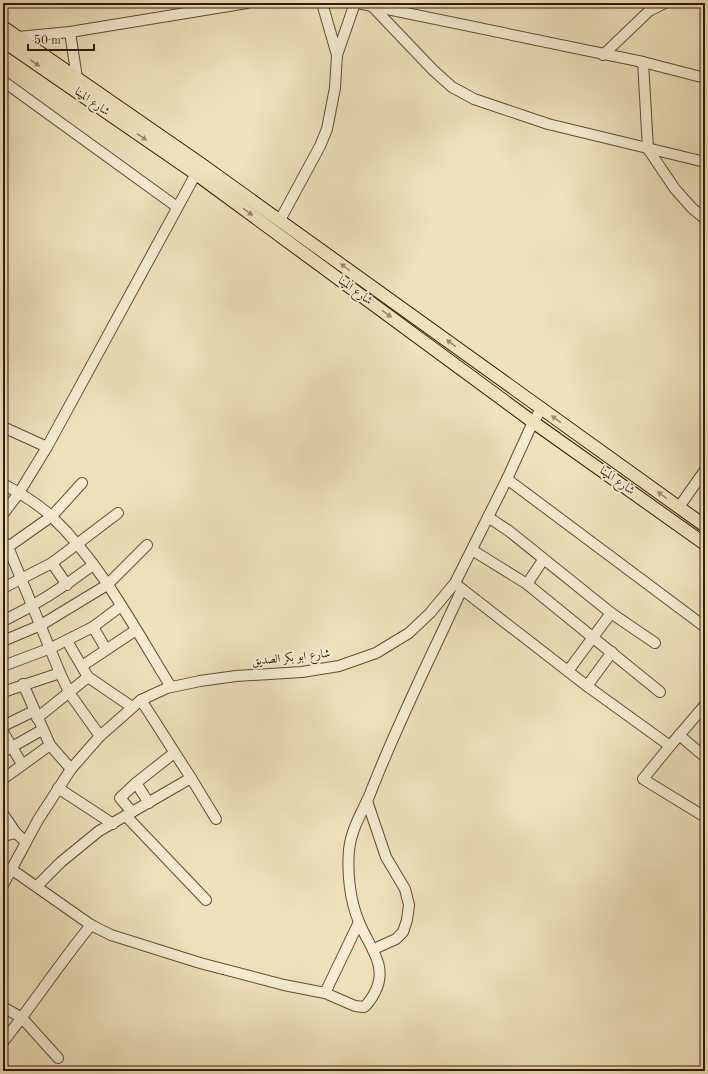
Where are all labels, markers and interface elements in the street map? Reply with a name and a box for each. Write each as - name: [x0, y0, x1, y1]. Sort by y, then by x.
- scale bar: [28, 26, 94, 52]
- text: 50 m: [34, 34, 61, 47]
- one-way arrow: [30, 59, 40, 67]
- street label: شارع المينا: [70, 86, 112, 122]
- one-way arrow: [137, 133, 147, 141]
- one-way arrow: [243, 208, 253, 216]
- one-way arrow: [340, 263, 351, 271]
- street label: شارع المينا: [333, 274, 375, 311]
- one-way arrow: [381, 310, 392, 318]
- one-way arrow: [446, 339, 456, 347]
- one-way arrow: [551, 415, 562, 423]
- street label: شارع المينا: [595, 465, 637, 501]
- one-way arrow: [657, 491, 667, 499]
- street label: شارع ابو بكر الصديق: [251, 647, 331, 672]

